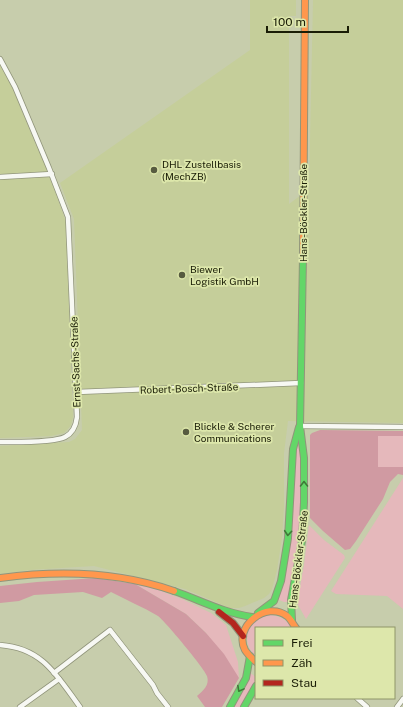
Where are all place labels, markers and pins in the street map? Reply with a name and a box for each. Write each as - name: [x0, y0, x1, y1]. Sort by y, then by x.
- place label: DHL Zustellbasis (MechZB): [162, 158, 241, 182]
- marker: DHL Zustellbasis (MechZB): [149, 165, 159, 175]
- place label: Biewer Logistik GmbH: [190, 263, 259, 287]
- marker: Biewer Logistik GmbH: [177, 270, 187, 280]
- place label: Blickle & Scherer Communications: [194, 420, 274, 444]
- marker: Blickle & Scherer Communications: [181, 427, 191, 437]

